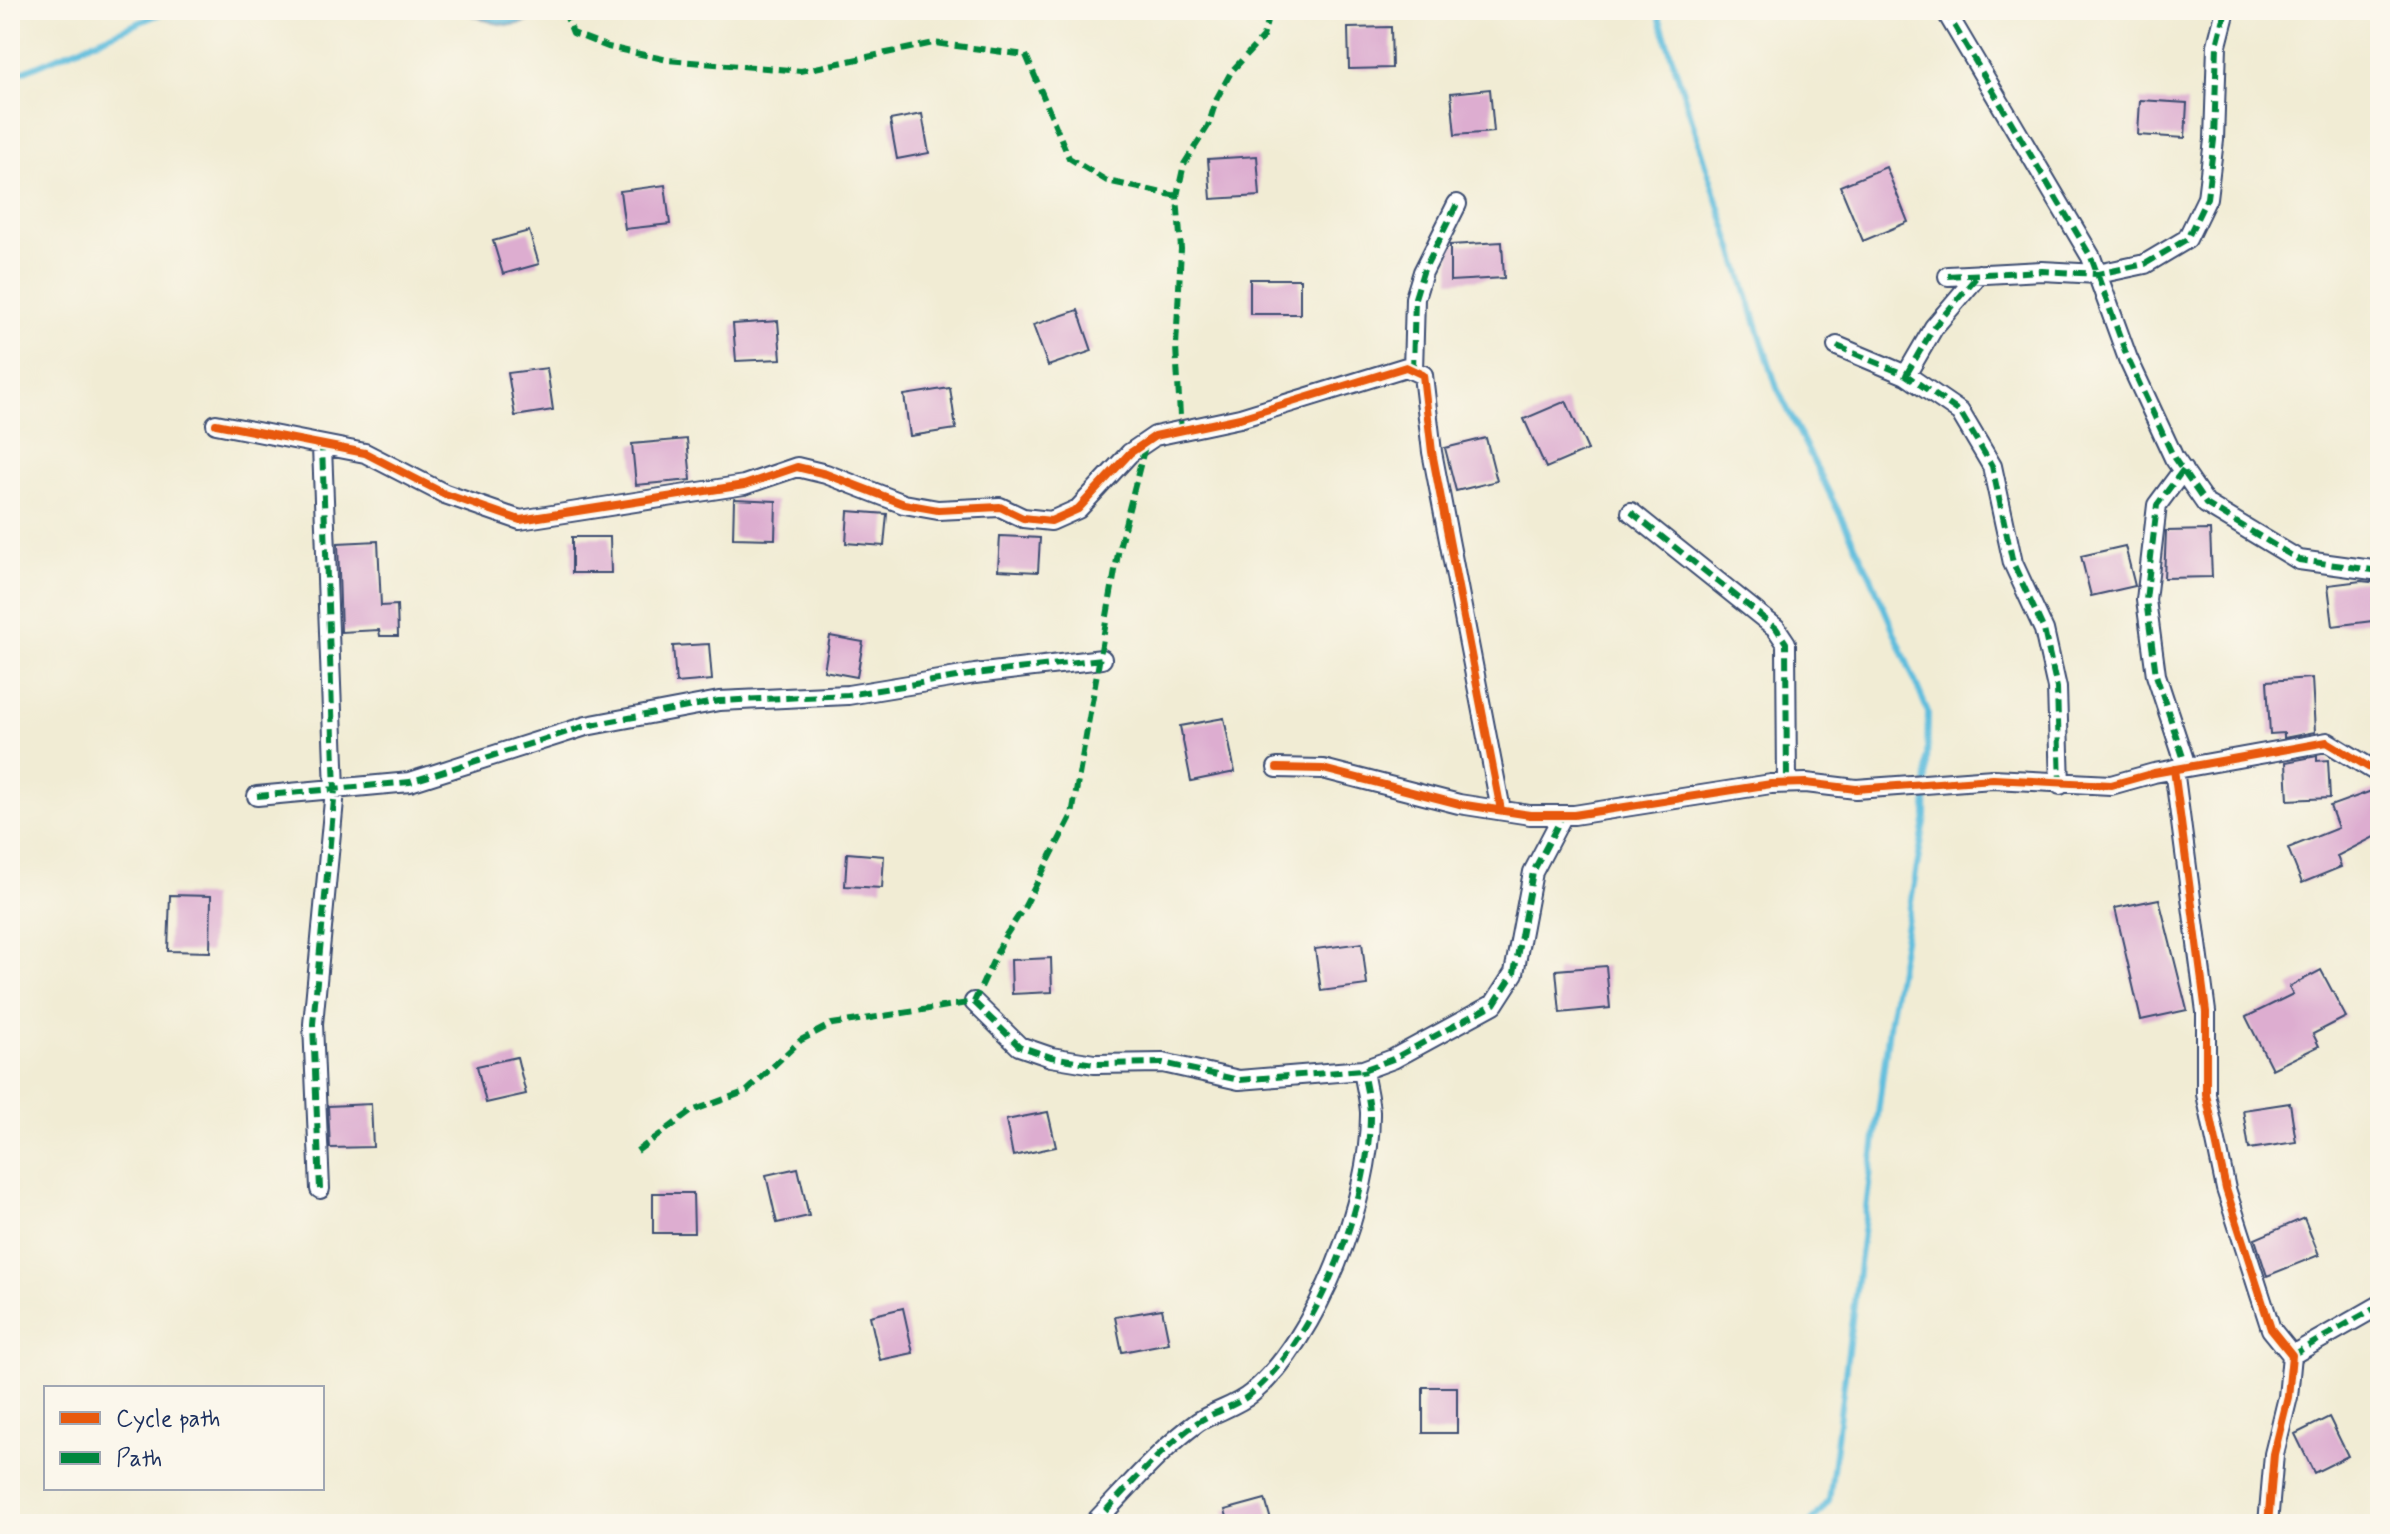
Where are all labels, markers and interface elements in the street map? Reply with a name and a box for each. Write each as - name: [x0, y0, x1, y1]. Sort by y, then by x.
- legend: [44, 1386, 324, 1490]
- text: Cycle path: [116, 1404, 221, 1435]
- text: Path: [116, 1444, 162, 1475]

